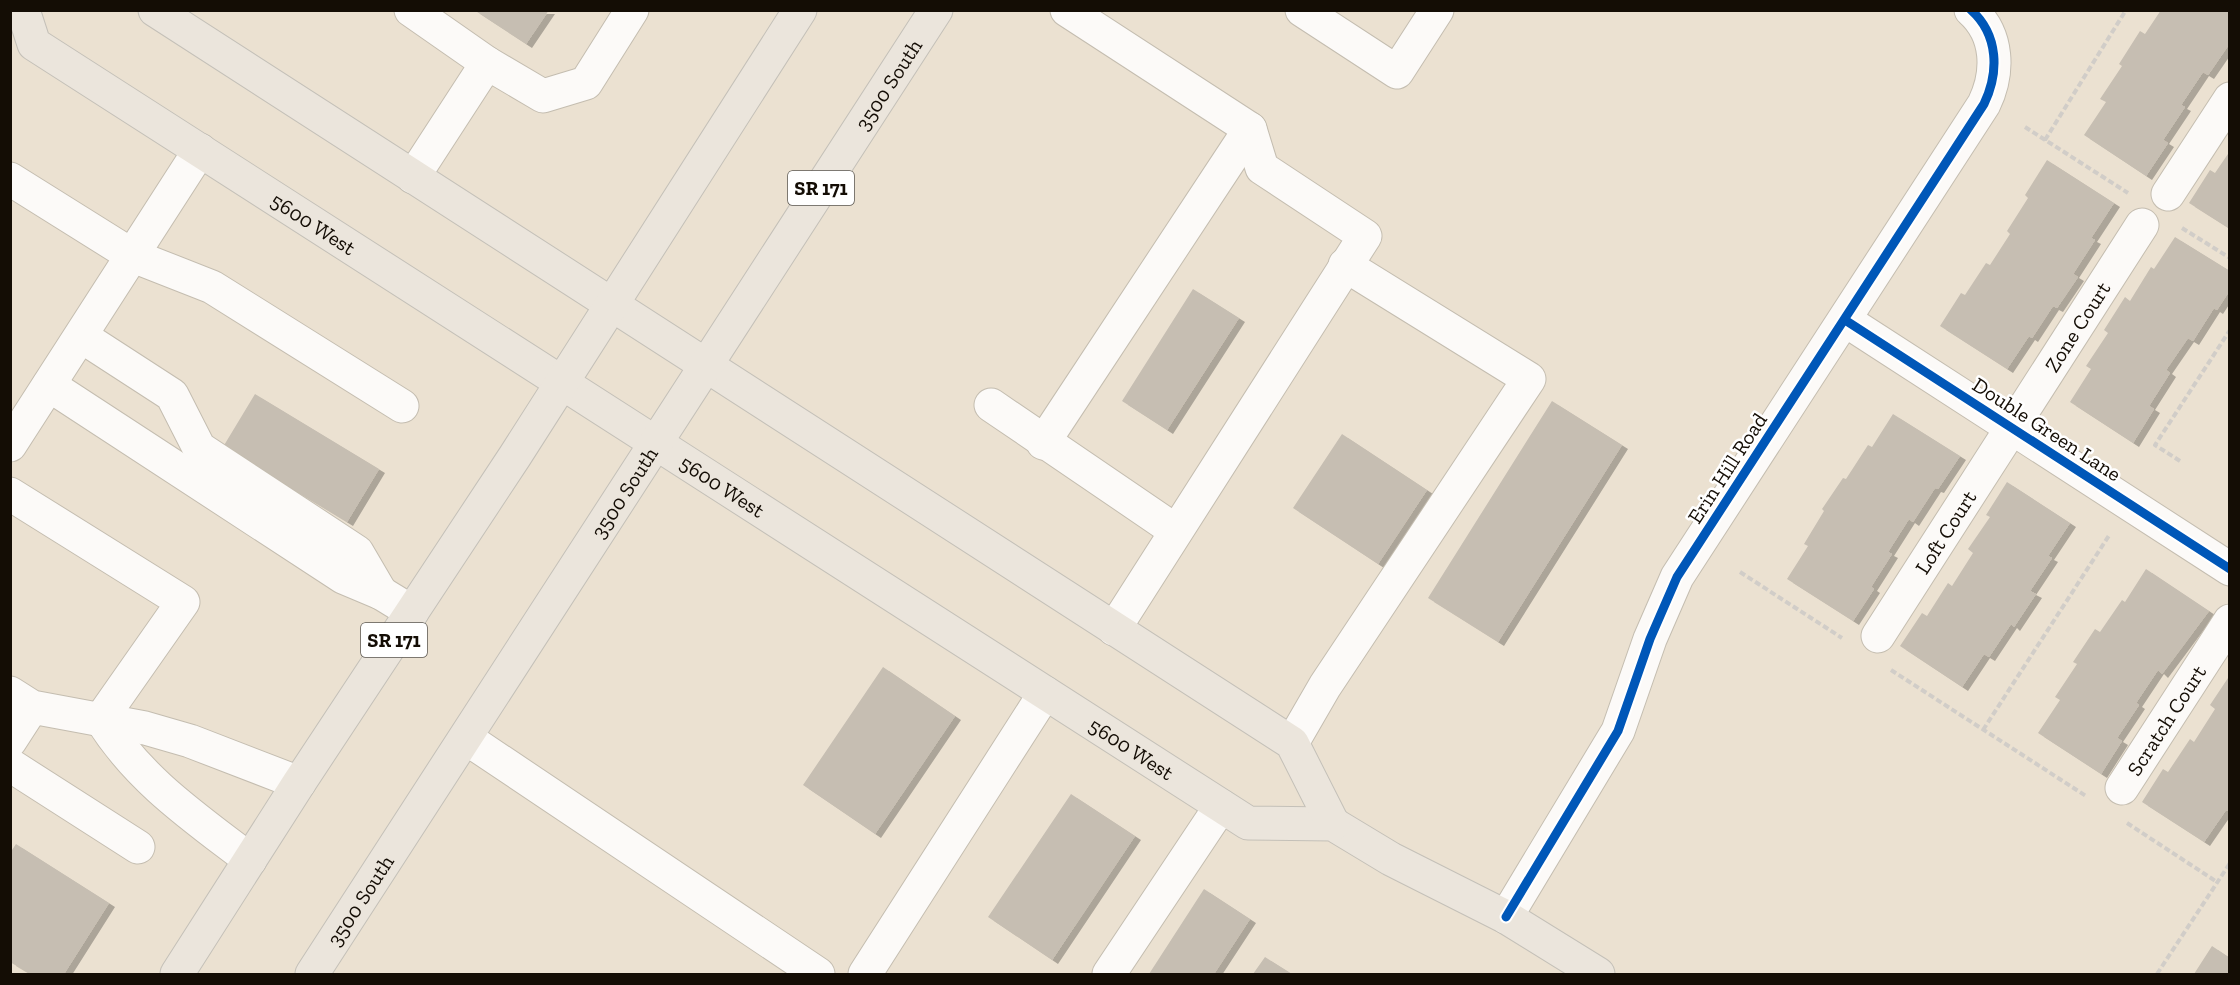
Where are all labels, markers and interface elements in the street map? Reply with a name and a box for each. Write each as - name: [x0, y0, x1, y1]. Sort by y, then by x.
- street label: 3500 South: [849, 34, 927, 134]
- road number: SR 171: [788, 171, 854, 205]
- street label: 5600 West: [267, 187, 361, 260]
- street label: Zone Court: [2039, 276, 2115, 376]
- street label: Double Green Lane: [1968, 372, 2126, 486]
- street label: Erin Hill Road: [1682, 408, 1772, 528]
- street label: 3500 South: [585, 442, 663, 542]
- street label: 5600 West: [676, 450, 770, 522]
- street label: Loft Court: [1909, 485, 1981, 578]
- road number: SR 171: [361, 623, 427, 657]
- street label: Scratch Court: [2121, 660, 2211, 780]
- street label: 5600 West: [1085, 712, 1179, 785]
- street label: 3500 South: [321, 850, 399, 950]

